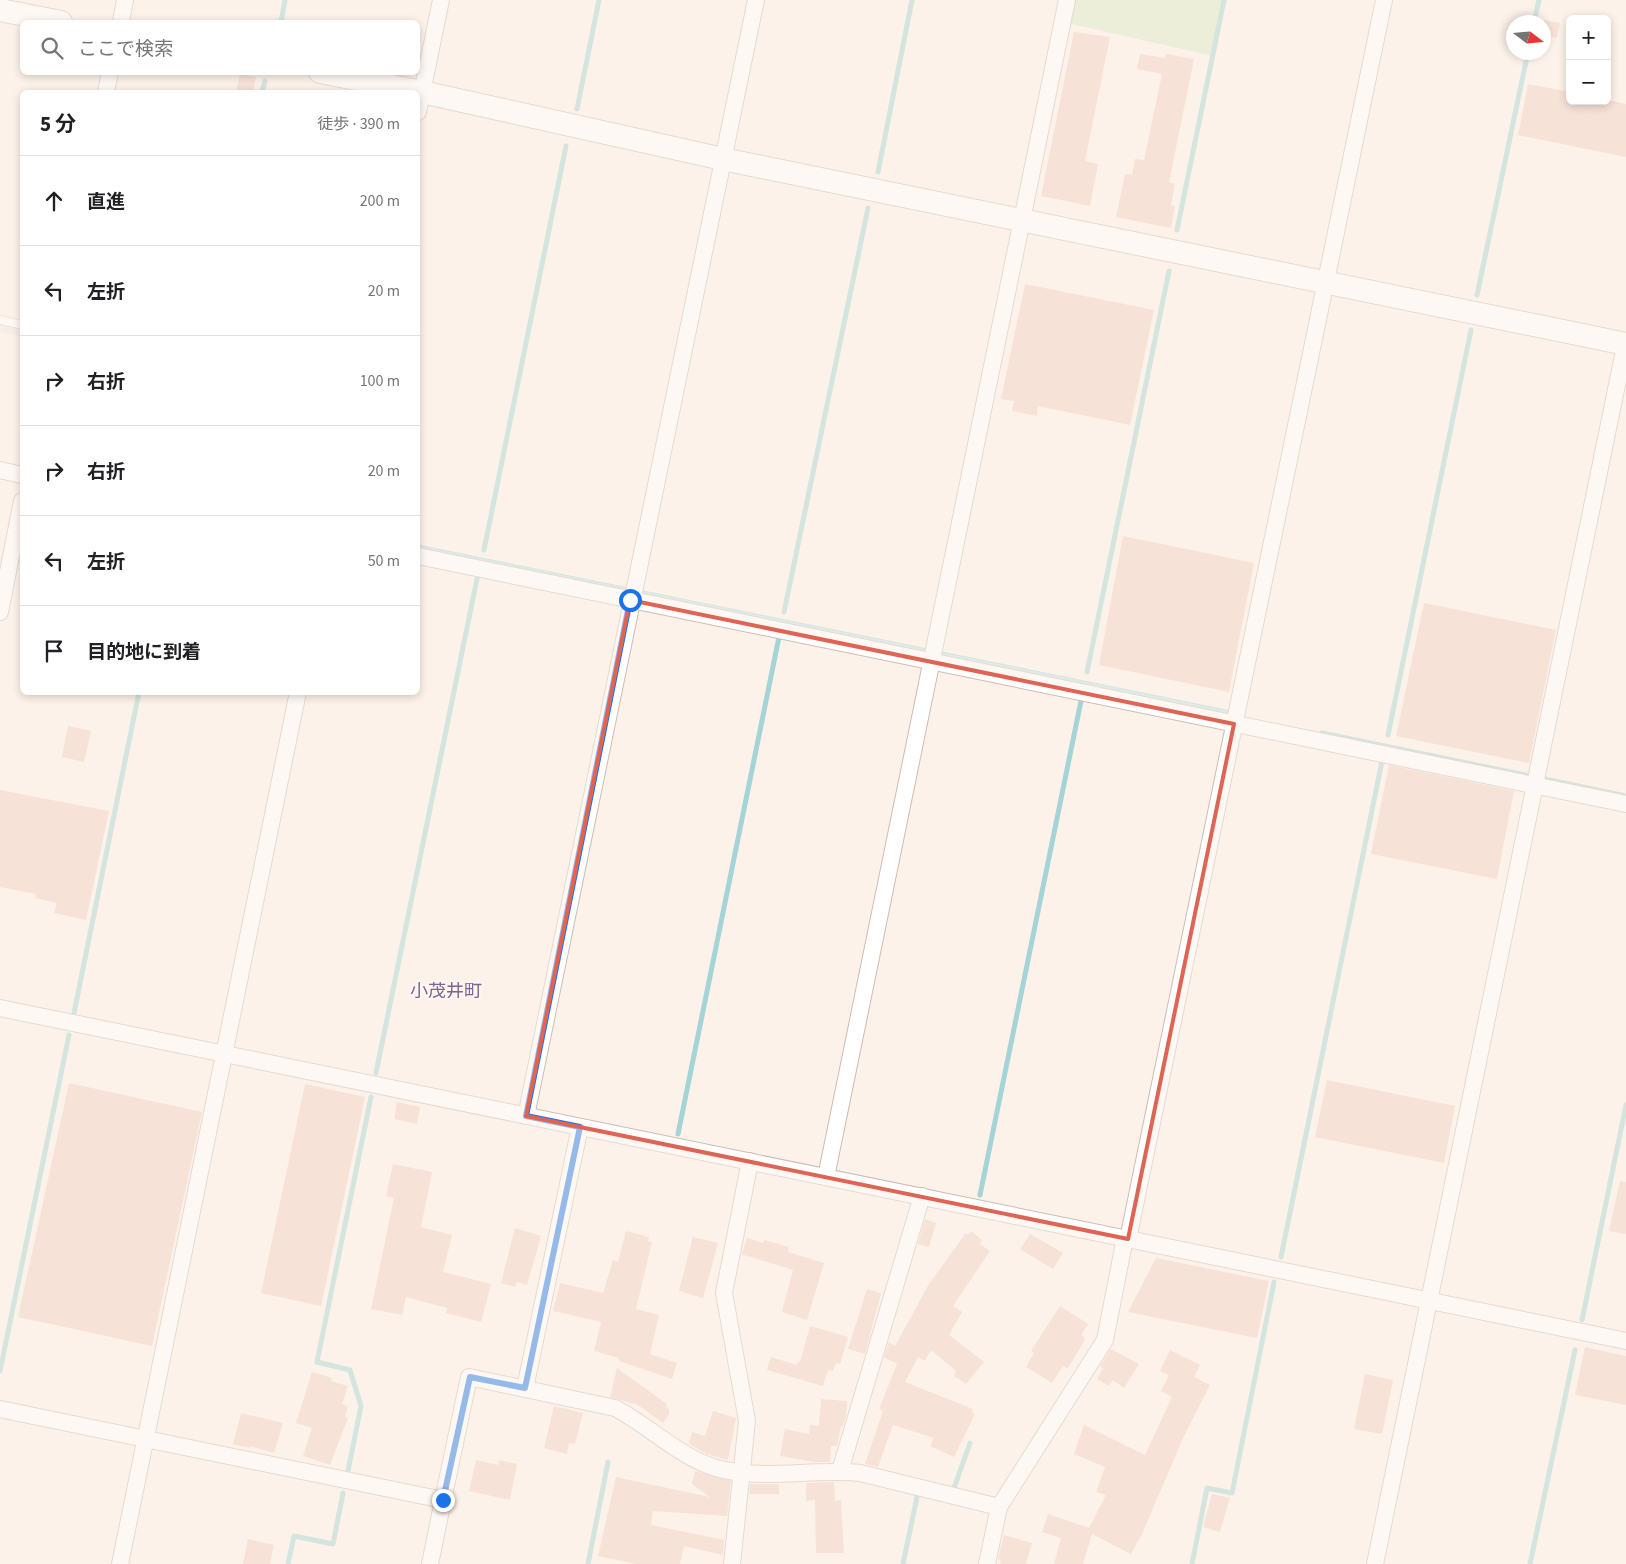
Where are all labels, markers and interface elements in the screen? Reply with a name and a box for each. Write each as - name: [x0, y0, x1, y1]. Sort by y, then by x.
- north arrow: [1506, 15, 1551, 60]
- map controls: [1566, 15, 1611, 105]
- button: +: [1566, 15, 1611, 60]
- search box: [20, 20, 420, 75]
- icon: search: [38, 34, 66, 62]
- text: ここで検索: [78, 36, 173, 63]
- button: −: [1566, 60, 1611, 105]
- text: 5 分: [40, 109, 76, 139]
- text: 徒歩 · 390 m: [317, 113, 400, 135]
- icon: ahead: [40, 187, 68, 215]
- text: 直進: [87, 189, 125, 216]
- text: 200 m: [360, 190, 400, 212]
- icon: left: [40, 277, 68, 305]
- text: 左折: [87, 279, 125, 306]
- text: 20 m: [368, 280, 400, 302]
- icon: right: [40, 367, 68, 395]
- text: 右折: [87, 369, 125, 396]
- text: 100 m: [360, 370, 400, 392]
- icon: right: [40, 457, 68, 485]
- text: 右折: [87, 459, 125, 486]
- text: 20 m: [368, 460, 400, 482]
- icon: left: [40, 547, 68, 575]
- text: 左折: [87, 549, 125, 576]
- text: 50 m: [368, 550, 400, 572]
- route start: [619, 589, 642, 612]
- icon: arrive: [40, 637, 68, 665]
- text: 目的地に到着: [87, 639, 201, 666]
- district label: 小茂井町: [410, 979, 482, 1004]
- route end: [432, 1489, 455, 1512]

